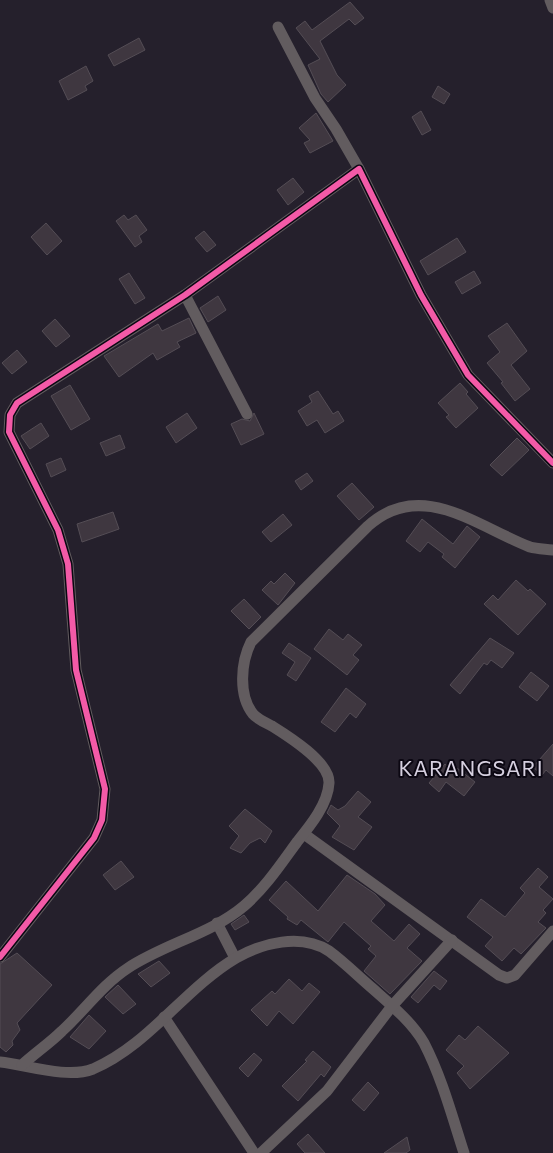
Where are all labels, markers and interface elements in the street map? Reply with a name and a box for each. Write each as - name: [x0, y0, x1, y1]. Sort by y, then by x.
- district label: KARANGSARI: [398, 755, 544, 780]

